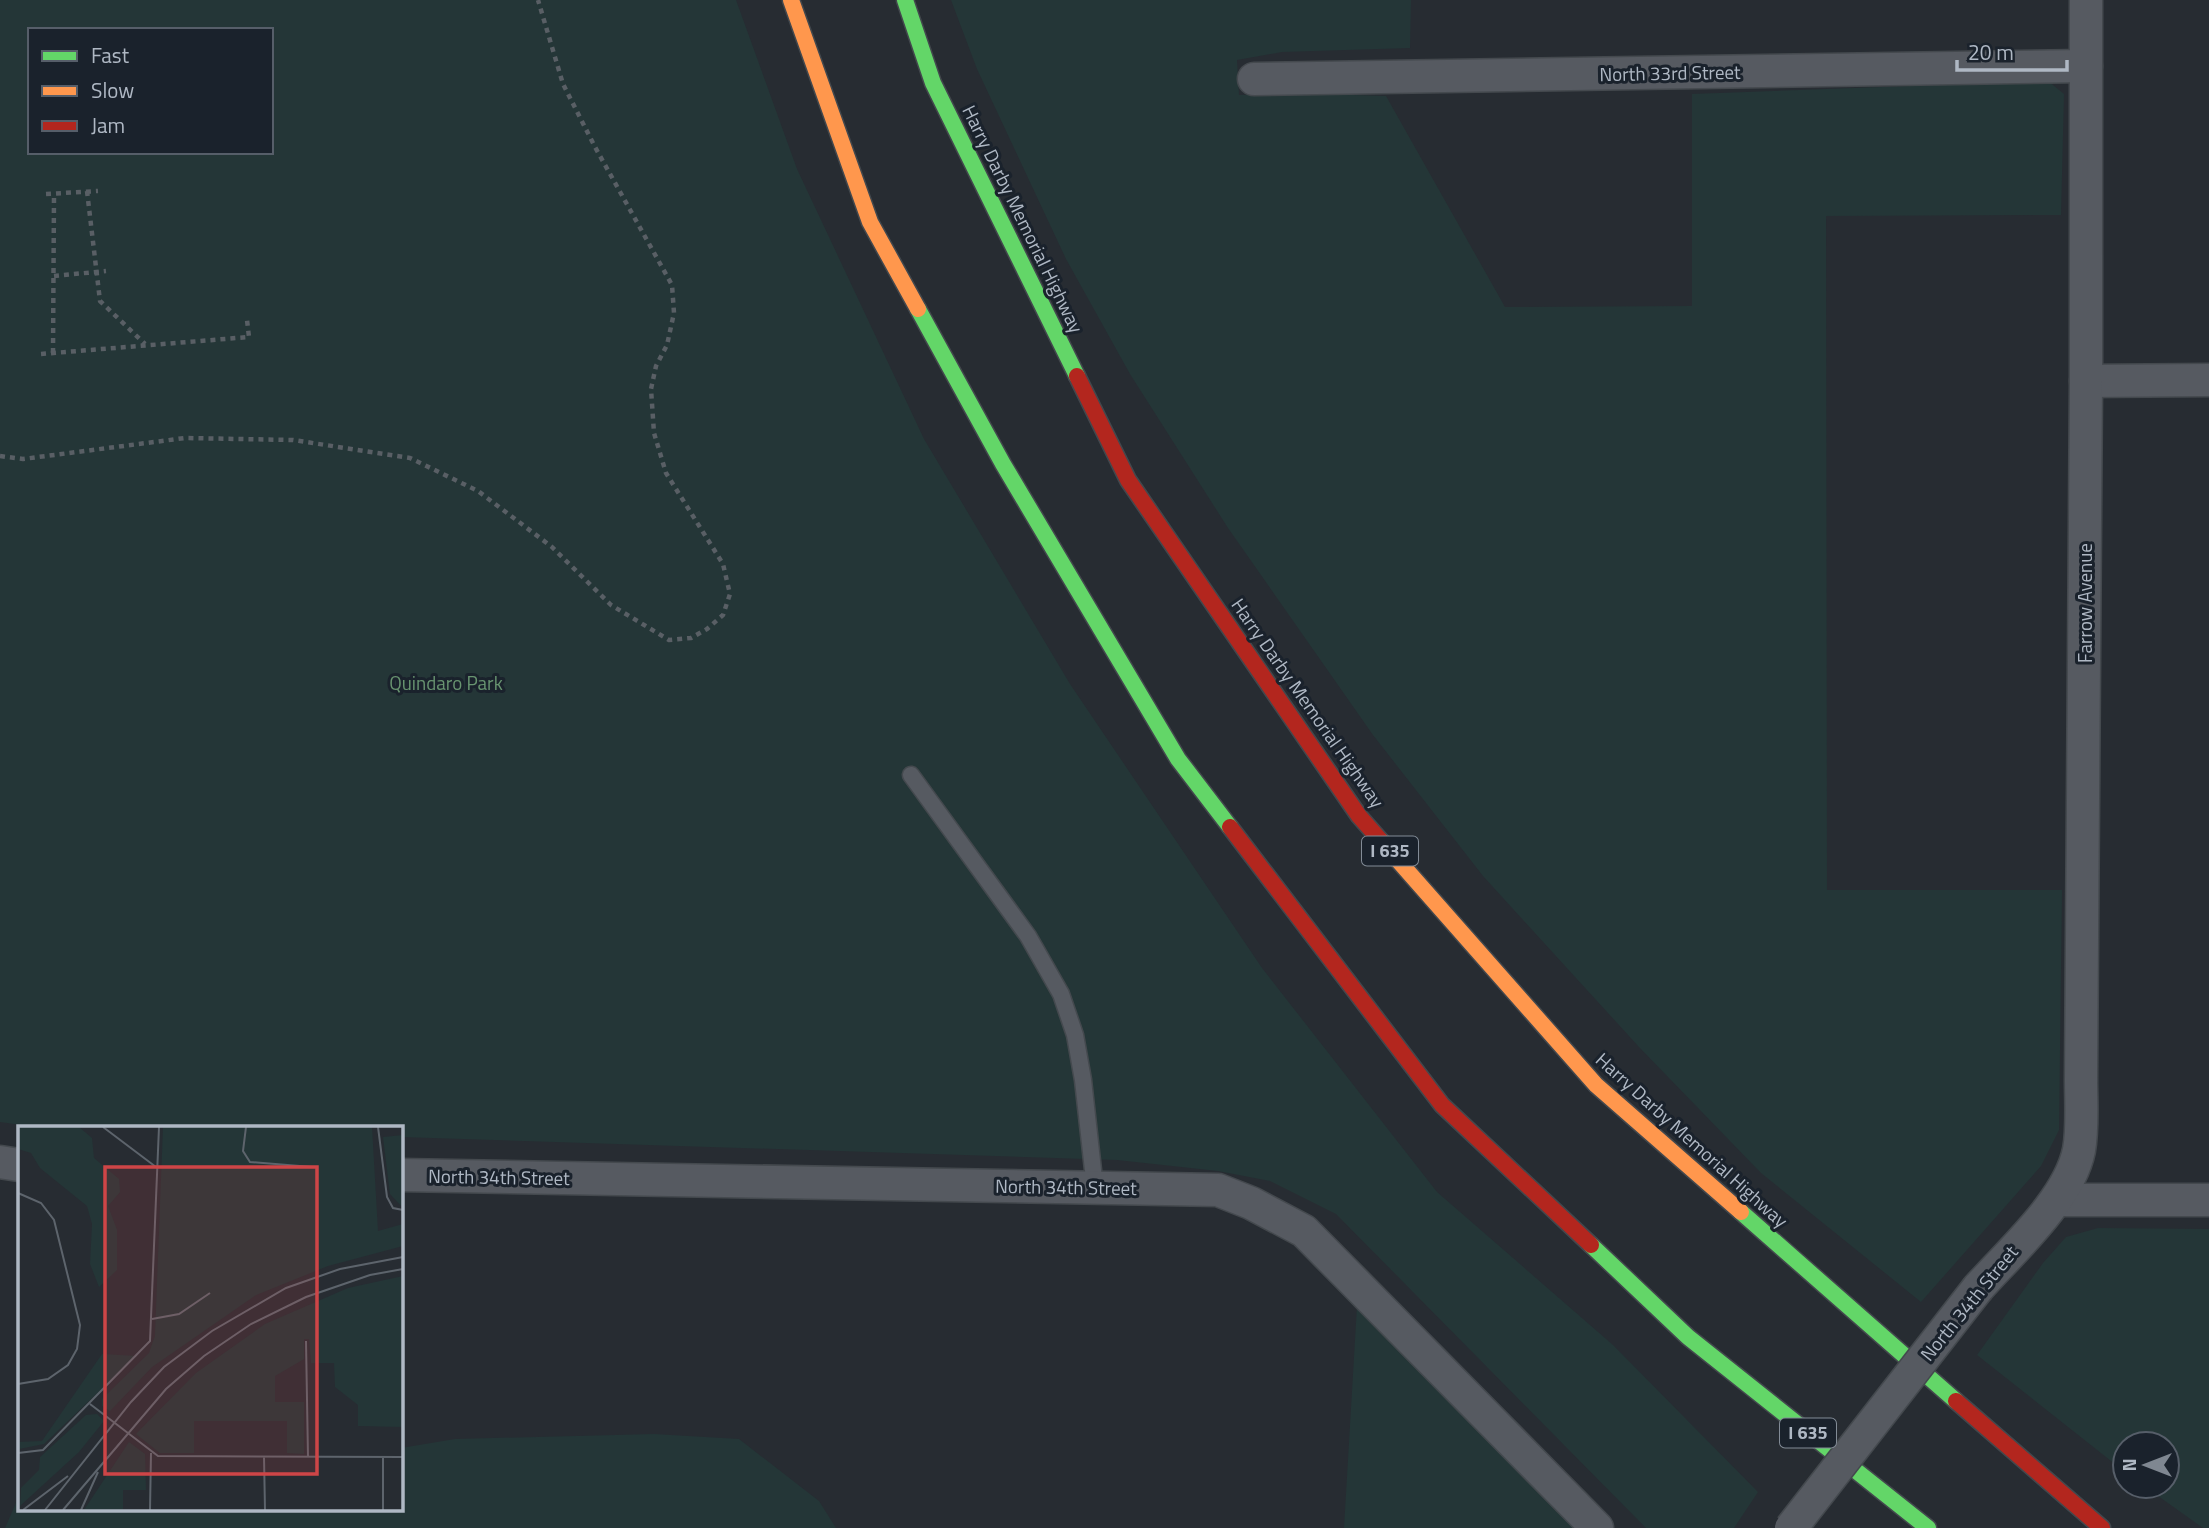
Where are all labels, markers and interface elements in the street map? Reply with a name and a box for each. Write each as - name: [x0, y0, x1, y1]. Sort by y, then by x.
- legend: [28, 28, 273, 154]
- scale bar: [1957, 28, 2067, 72]
- text: 20 m: [1968, 36, 2014, 68]
- text: Fast: [91, 39, 130, 71]
- street label: North 33rd Street: [1599, 57, 1741, 88]
- text: Slow: [91, 74, 134, 106]
- street label: Harry Darby Memorial Highway: [956, 100, 1091, 338]
- text: Jam: [91, 109, 125, 141]
- street label: Farrow Avenue: [2070, 543, 2099, 663]
- street label: Harry Darby Memorial Highway: [1225, 592, 1392, 814]
- park label: Quindaro Park: [389, 668, 503, 697]
- road number: I 635: [1362, 836, 1418, 866]
- street label: Harry Darby Memorial Highway: [1590, 1045, 1795, 1234]
- inset map: [18, 1126, 402, 1510]
- street label: North 34th Street: [428, 1161, 570, 1192]
- street label: North 34th Street: [995, 1171, 1137, 1202]
- street label: North 34th Street: [1913, 1238, 2025, 1367]
- road number: I 635: [1780, 1418, 1836, 1448]
- north arrow: [2111, 1430, 2181, 1500]
- text: N: [2114, 1458, 2143, 1472]

